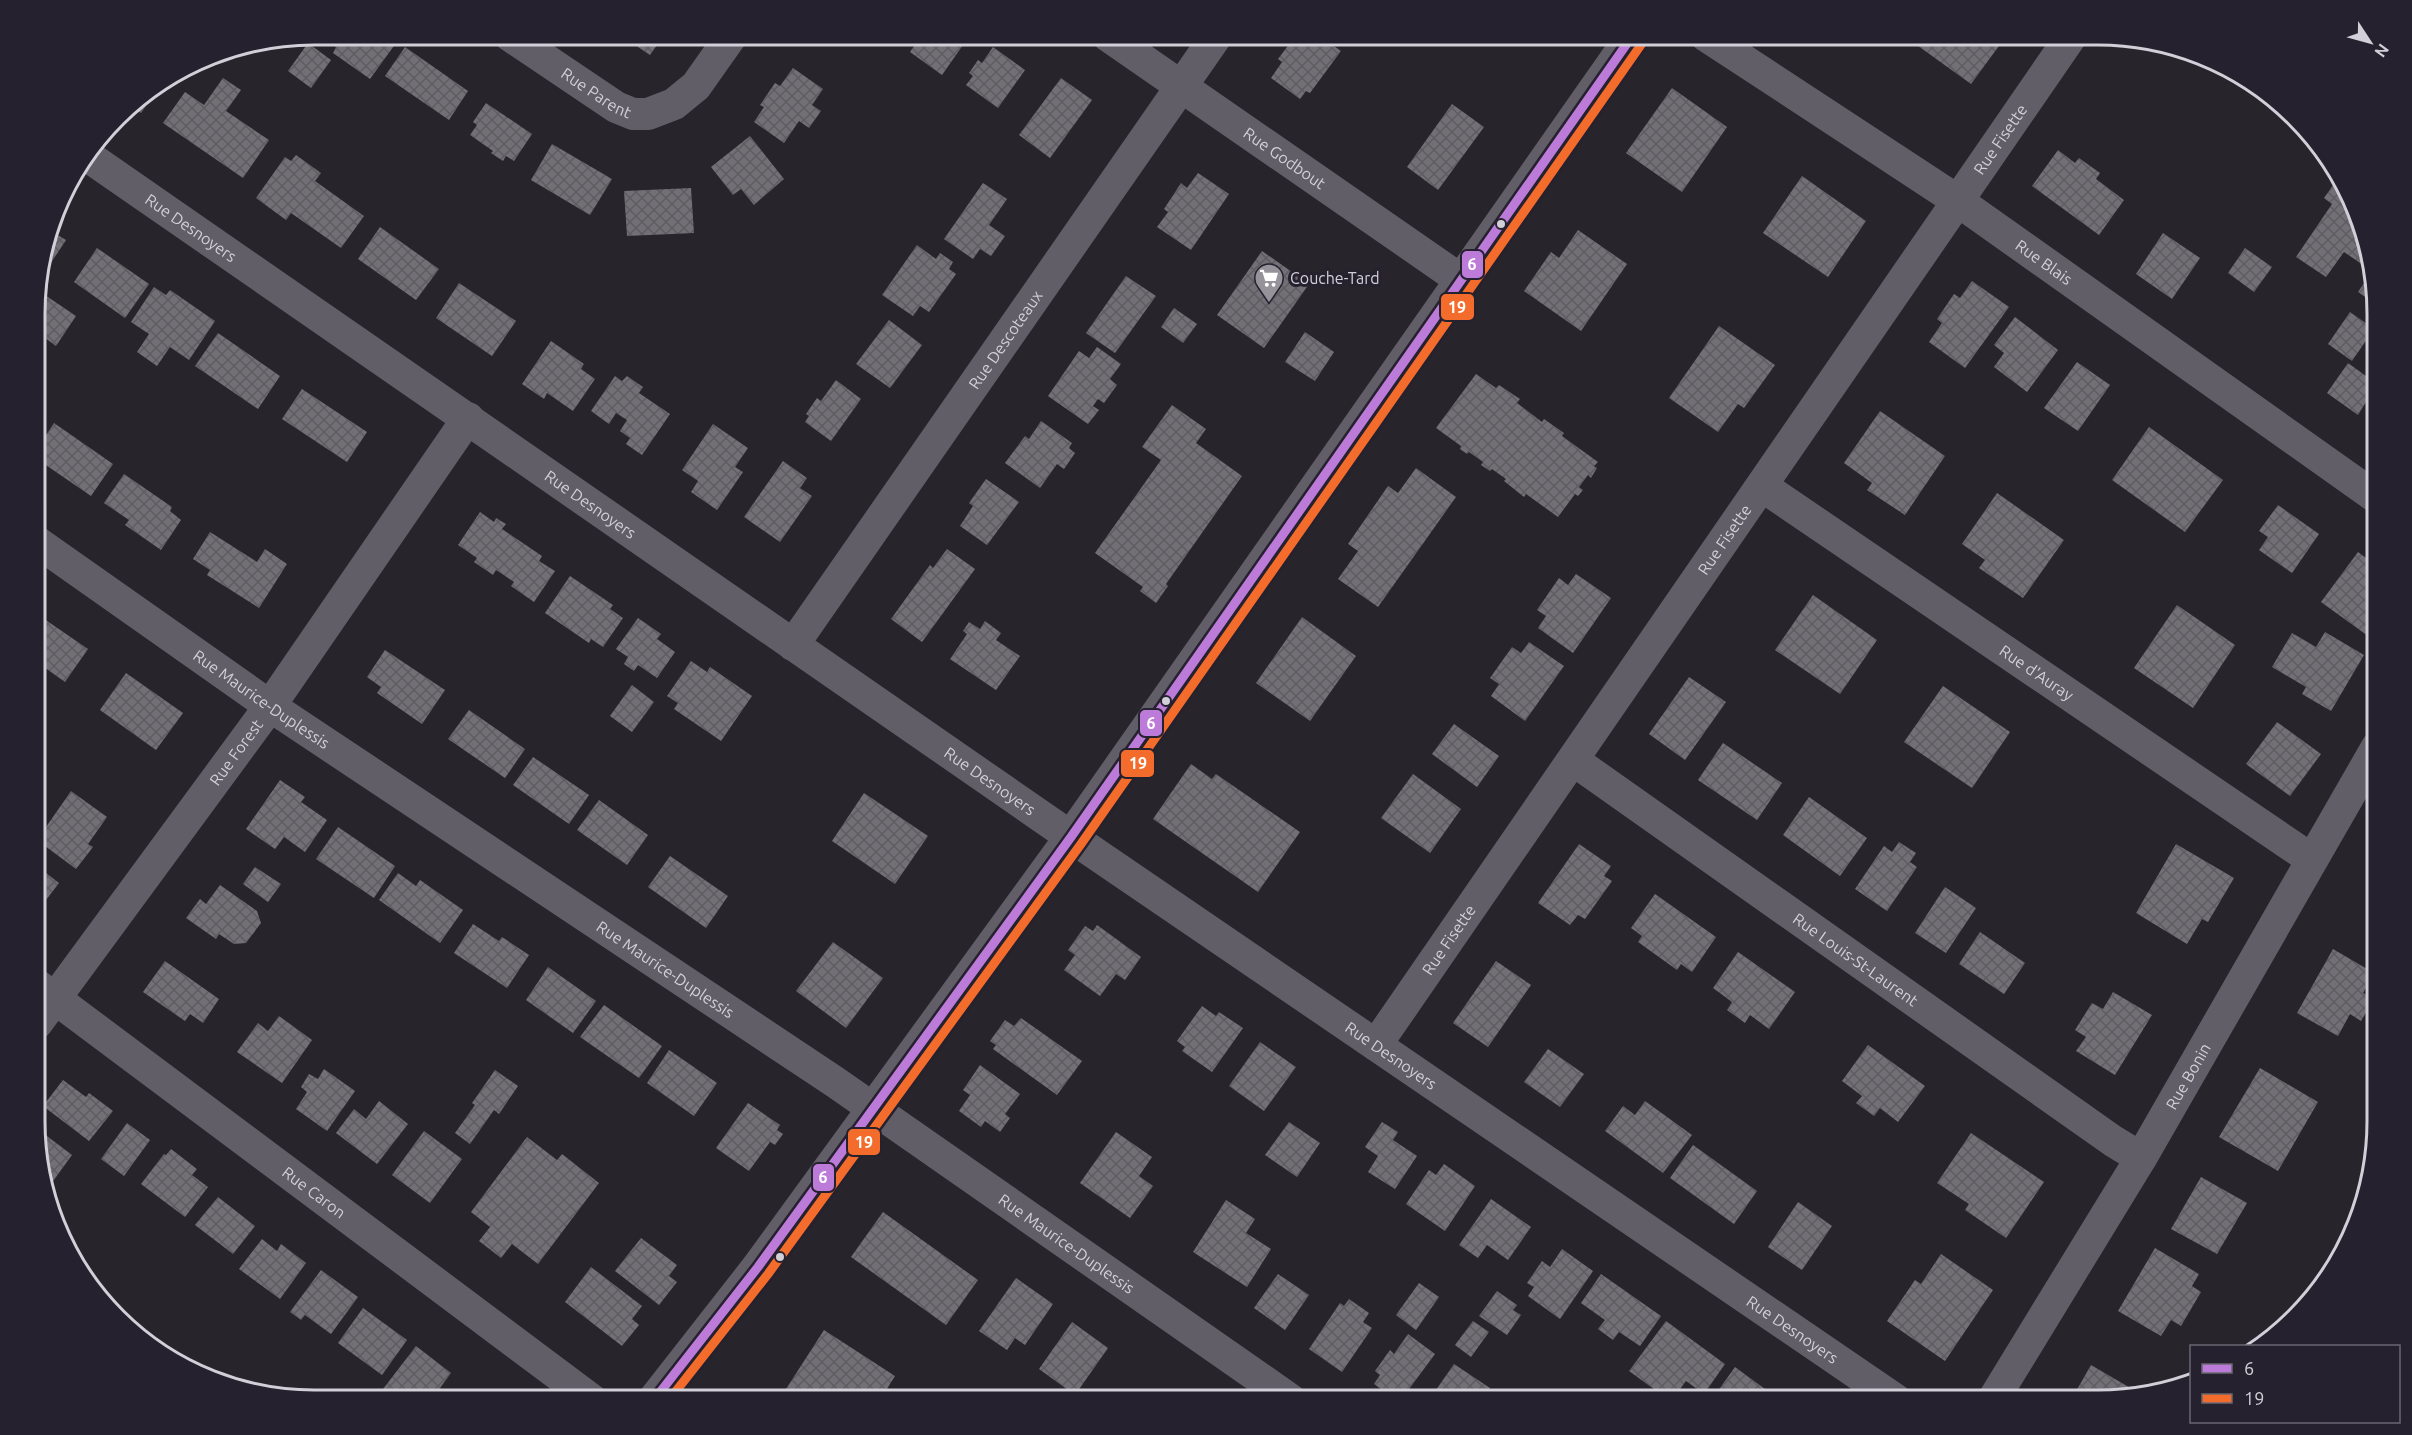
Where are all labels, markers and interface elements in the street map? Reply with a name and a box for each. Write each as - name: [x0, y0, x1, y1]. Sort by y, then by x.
- north arrow: [2340, 12, 2400, 72]
- text: N: [2371, 41, 2393, 61]
- street label: Rue Parent: [558, 64, 635, 122]
- street label: Rue Fisette: [1970, 101, 2031, 178]
- street label: Rue Godbout: [1240, 123, 1329, 193]
- street label: Rue Desnoyers: [142, 190, 240, 265]
- unlabelled marker: [1495, 218, 1507, 230]
- street label: Rue Blais: [2012, 236, 2076, 288]
- line badge: 6: [1461, 250, 1484, 279]
- text: 6: [1467, 255, 1477, 273]
- supermarket icon: Couche-Tard: [1253, 262, 1285, 304]
- place label: Couche-Tard: [1290, 269, 1380, 287]
- street label: Rue Descoteaux: [965, 287, 1046, 392]
- line badge: 19: [1440, 293, 1475, 321]
- text: 19: [1448, 298, 1466, 316]
- street label: Rue Desnoyers: [541, 466, 640, 542]
- street label: Rue Fisette: [1694, 501, 1755, 578]
- street label: Rue d'Auray: [1996, 641, 2077, 704]
- street label: Rue Maurice-Duplessis: [190, 646, 333, 752]
- unlabelled marker: [1160, 695, 1172, 707]
- line badge: 6: [1139, 709, 1163, 737]
- text: 6: [1146, 714, 1156, 732]
- street label: Rue Forest: [206, 715, 267, 789]
- street label: Rue Desnoyers: [941, 743, 1039, 819]
- line badge: 19: [1120, 749, 1155, 778]
- text: 19: [1129, 754, 1147, 772]
- street label: Rue Fisette: [1418, 901, 1479, 978]
- street label: Rue Louis-St-Laurent: [1790, 909, 1922, 1010]
- street label: Rue Maurice-Duplessis: [593, 917, 738, 1021]
- street label: Rue Desnoyers: [1342, 1018, 1440, 1093]
- street label: Rue Bonin: [2162, 1040, 2214, 1112]
- line badge: 19: [847, 1128, 881, 1156]
- text: 19: [855, 1133, 873, 1151]
- street label: Rue Caron: [279, 1163, 349, 1222]
- line badge: 6: [812, 1163, 835, 1192]
- text: 6: [818, 1168, 828, 1186]
- street label: Rue Maurice-Duplessis: [995, 1190, 1138, 1297]
- unlabelled marker: [774, 1251, 786, 1263]
- street label: Rue Desnoyers: [1743, 1292, 1842, 1367]
- legend: [2190, 1345, 2400, 1423]
- text: 6: [2244, 1358, 2254, 1378]
- text: 19: [2244, 1388, 2264, 1408]

